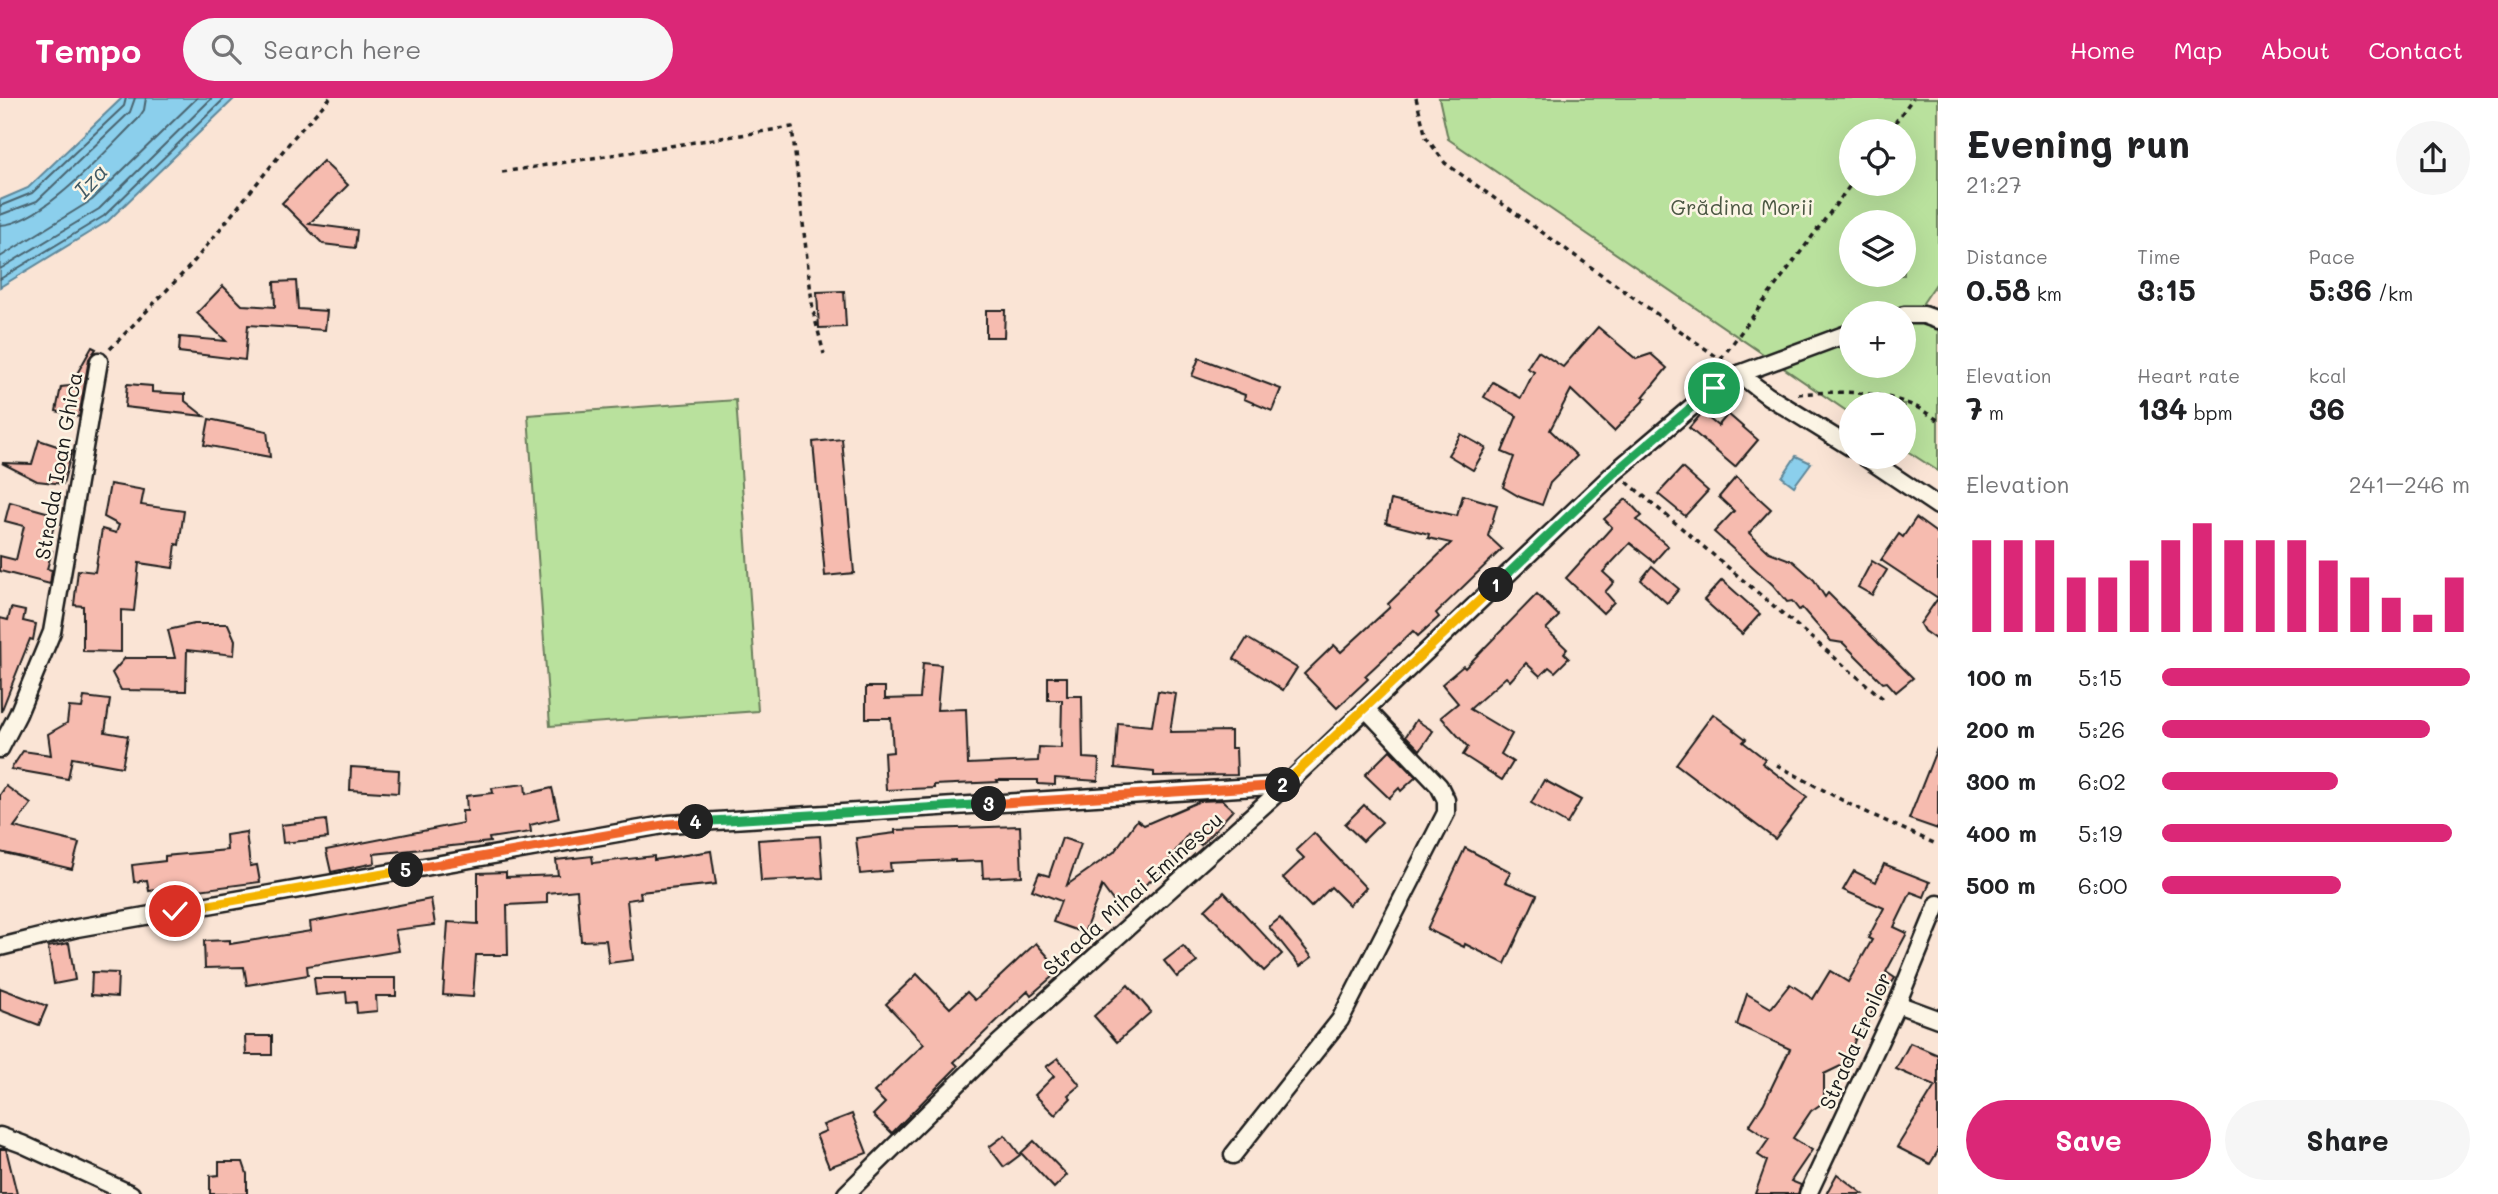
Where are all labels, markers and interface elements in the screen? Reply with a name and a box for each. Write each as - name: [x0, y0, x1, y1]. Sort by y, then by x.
- search box: [183, 18, 673, 81]
- text: Tempo: [35, 28, 141, 71]
- icon: search: [207, 30, 245, 68]
- text: Search here: [263, 32, 421, 66]
- text: Home: [2070, 34, 2135, 65]
- text: Map: [2173, 34, 2222, 65]
- text: About: [2260, 34, 2330, 65]
- text: Contact: [2368, 34, 2463, 65]
- text: Evening run: [1966, 118, 2190, 168]
- map controls: [1839, 119, 1916, 469]
- button: locate: [1839, 119, 1916, 196]
- button: share: [2396, 121, 2470, 195]
- water label: Iza: [67, 156, 114, 204]
- text: 21:27: [1966, 169, 2022, 199]
- park label: Grădina Morii: [1671, 193, 1813, 220]
- button: layers: [1839, 210, 1916, 287]
- text: Distance: [1966, 244, 2048, 269]
- text: Time: [2137, 244, 2181, 269]
- text: Pace: [2309, 244, 2355, 269]
- text: 0.58: [1966, 269, 2031, 309]
- text: 3:15: [2137, 269, 2196, 309]
- text: 5:36: [2309, 269, 2372, 309]
- text: km: [2031, 281, 2062, 306]
- text: /km: [2372, 281, 2413, 306]
- button: +: [1839, 301, 1916, 378]
- pin: [1684, 358, 1744, 418]
- text: Elevation: [1966, 363, 2051, 388]
- text: Heart rate: [2137, 363, 2240, 388]
- text: kcal: [2309, 363, 2347, 388]
- icon: arrive: [1695, 369, 1733, 407]
- street label: Strada Ioan Ghica: [28, 370, 87, 562]
- text: 7: [1966, 388, 1983, 428]
- text: 134: [2137, 388, 2188, 428]
- text: 36: [2309, 388, 2345, 428]
- button: −: [1839, 392, 1916, 469]
- text: m: [1983, 400, 2004, 425]
- text: bpm: [2188, 400, 2233, 425]
- text: Elevation: [1966, 469, 2069, 499]
- text: 241–246 m: [2349, 469, 2470, 499]
- pin: 1: [1478, 568, 1514, 602]
- text: 1: [1491, 572, 1500, 597]
- text: 100 m: [1966, 662, 2032, 692]
- text: 5:15: [2078, 662, 2122, 692]
- text: 200 m: [1966, 714, 2035, 744]
- text: 5:26: [2078, 714, 2125, 744]
- text: 300 m: [1966, 766, 2036, 796]
- text: 6:02: [2078, 766, 2126, 796]
- pin: 2: [1266, 768, 1300, 802]
- text: 2: [1277, 772, 1288, 797]
- pin: 3: [972, 786, 1006, 822]
- text: 3: [983, 791, 994, 816]
- pin: 4: [678, 804, 714, 840]
- street label: Strada Mihai Eminescu: [1036, 805, 1228, 981]
- text: 4: [689, 809, 702, 834]
- text: 400 m: [1966, 818, 2037, 848]
- text: 5:19: [2078, 818, 2122, 848]
- pin: 5: [388, 852, 424, 888]
- text: 5: [400, 857, 411, 882]
- text: 500 m: [1966, 870, 2036, 900]
- text: 6:00: [2078, 870, 2127, 900]
- pin: [145, 881, 205, 941]
- icon: check: [156, 892, 194, 930]
- street label: Strada Eroilor: [1812, 968, 1897, 1113]
- button: Save: [1966, 1100, 2211, 1180]
- button: Share: [2225, 1100, 2470, 1180]

